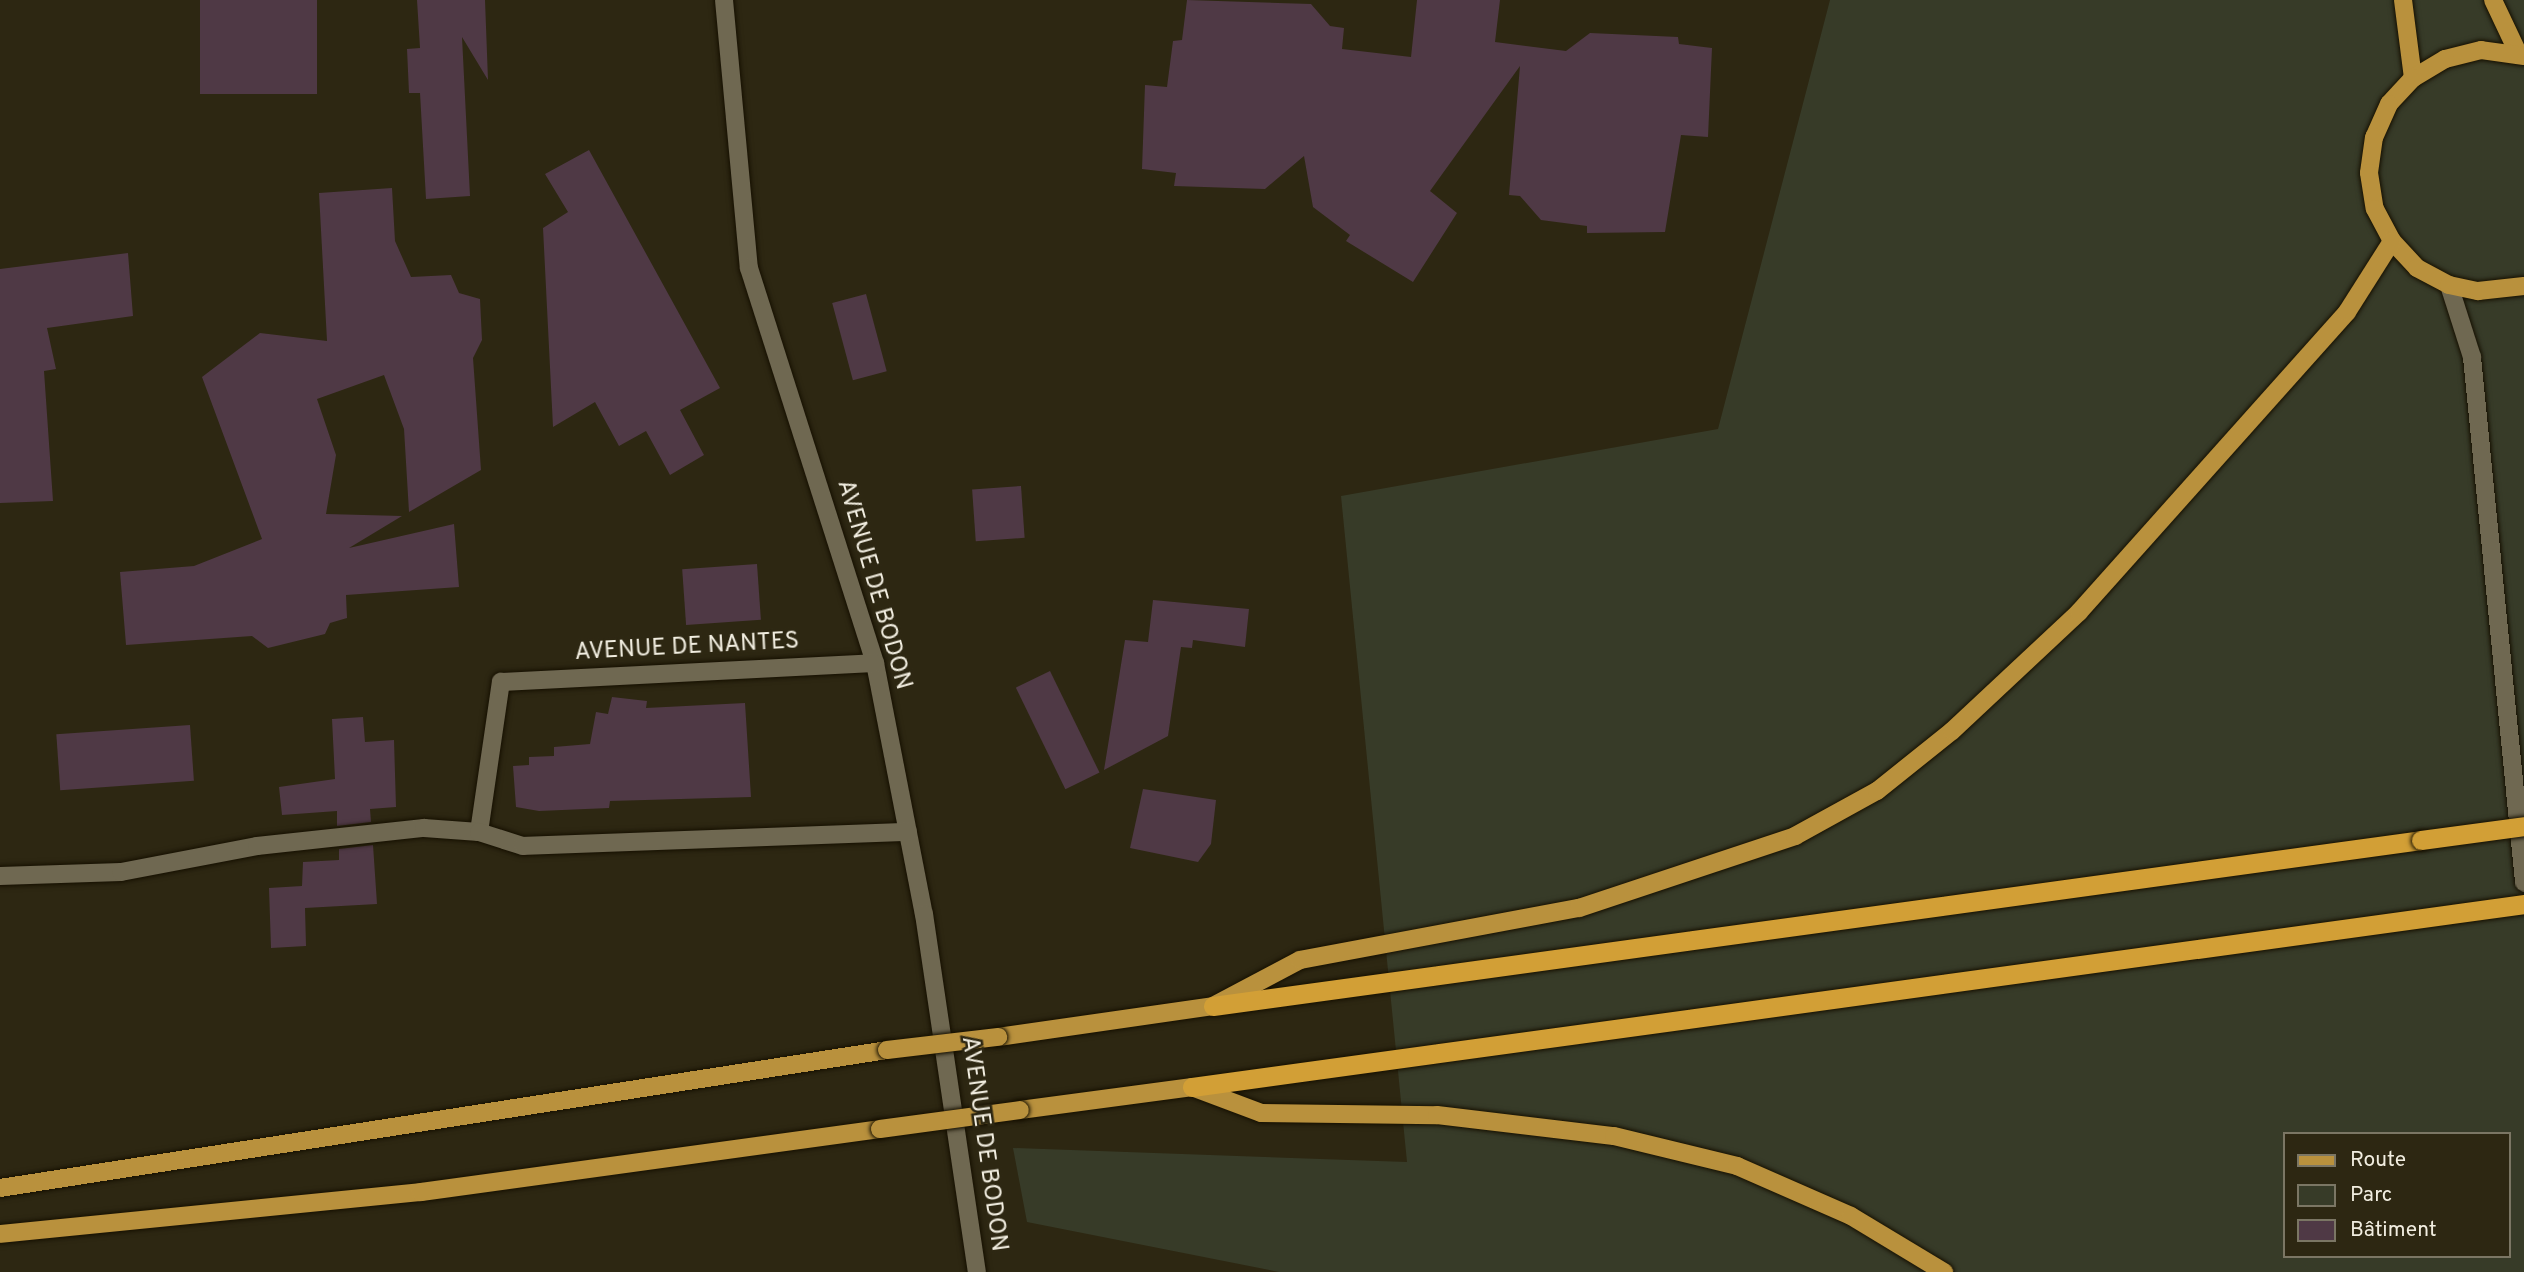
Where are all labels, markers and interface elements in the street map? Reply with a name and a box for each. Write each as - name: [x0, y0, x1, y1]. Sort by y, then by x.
- street label: AVENUE DE BODON: [829, 477, 917, 693]
- street label: AVENUE DE NANTES: [574, 628, 800, 668]
- street label: AVENUE DE BODON: [954, 1034, 1012, 1254]
- legend: [2282, 1132, 2510, 1258]
- text: Route: [2350, 1147, 2406, 1174]
- text: Parc: [2350, 1182, 2392, 1209]
- text: Bâtiment: [2350, 1217, 2437, 1244]

